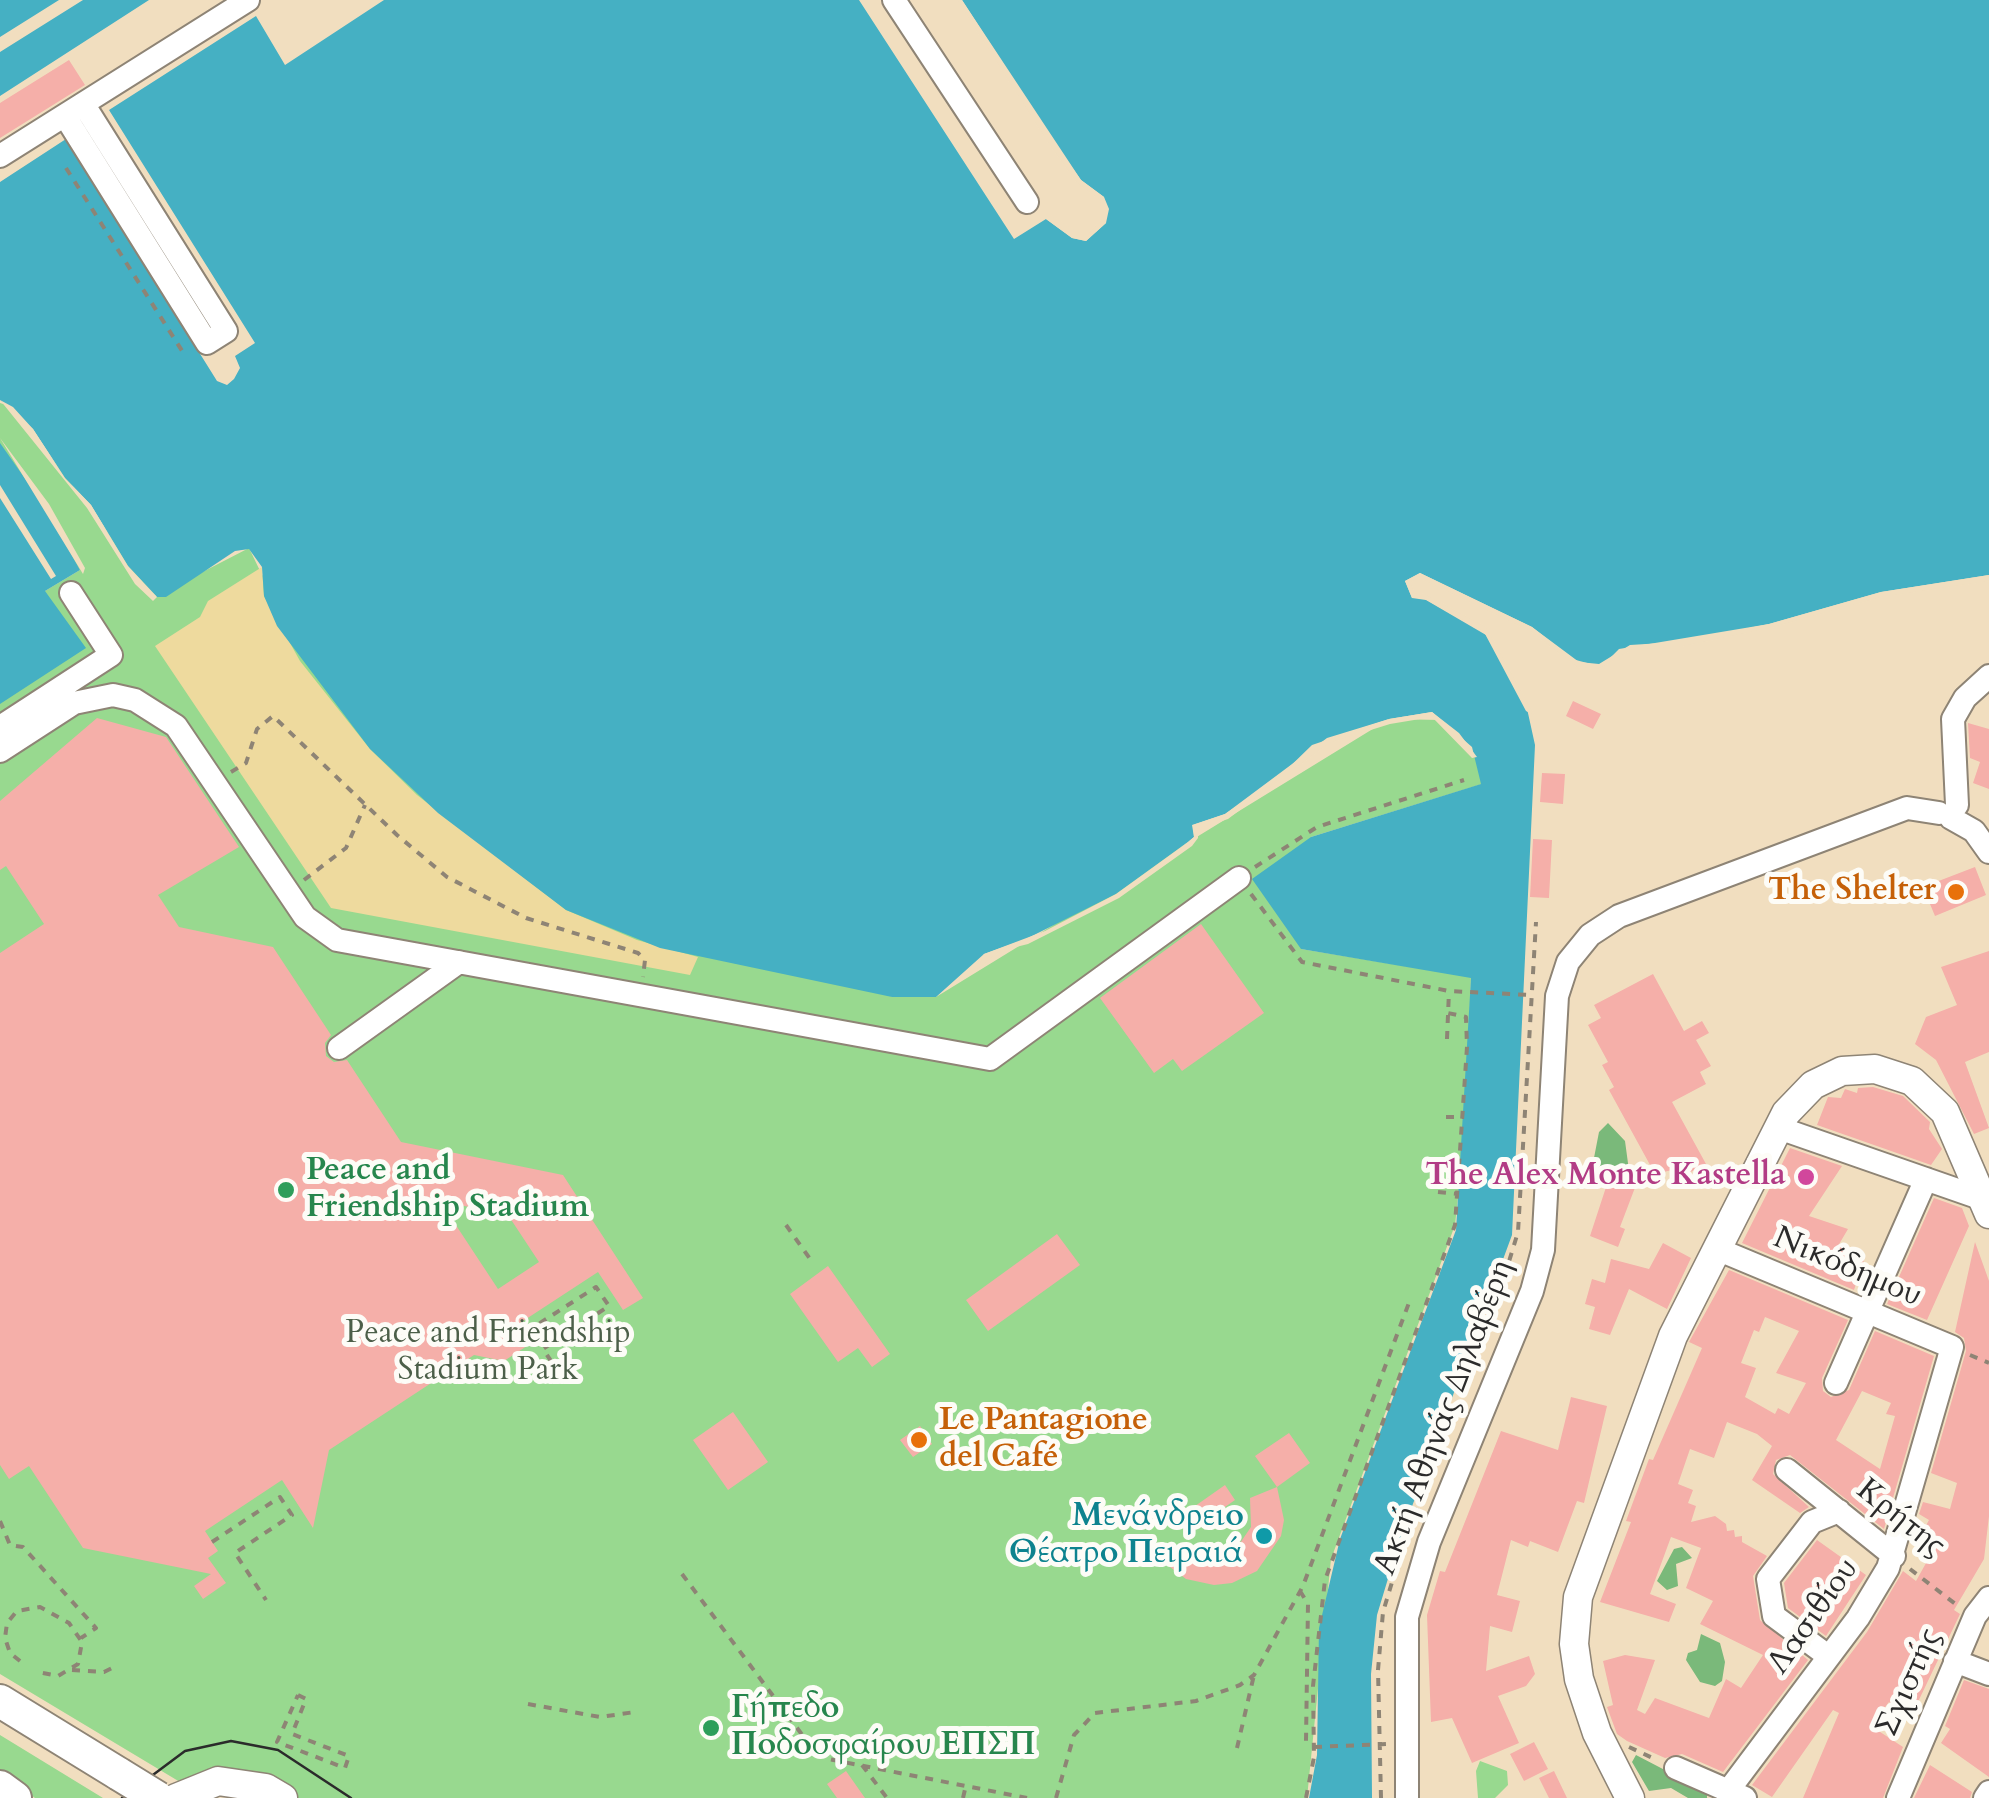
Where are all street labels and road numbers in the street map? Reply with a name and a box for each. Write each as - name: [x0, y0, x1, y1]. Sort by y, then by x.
- street label: Νικόδημου: [1767, 1220, 1927, 1316]
- street label: Ακτή Αθηνάς Δηλαβέρη: [1367, 1255, 1523, 1581]
- street label: Κρήτης: [1848, 1472, 1952, 1566]
- street label: Λασιθίου: [1760, 1552, 1868, 1682]
- street label: Σχιστής: [1869, 1623, 1951, 1743]

